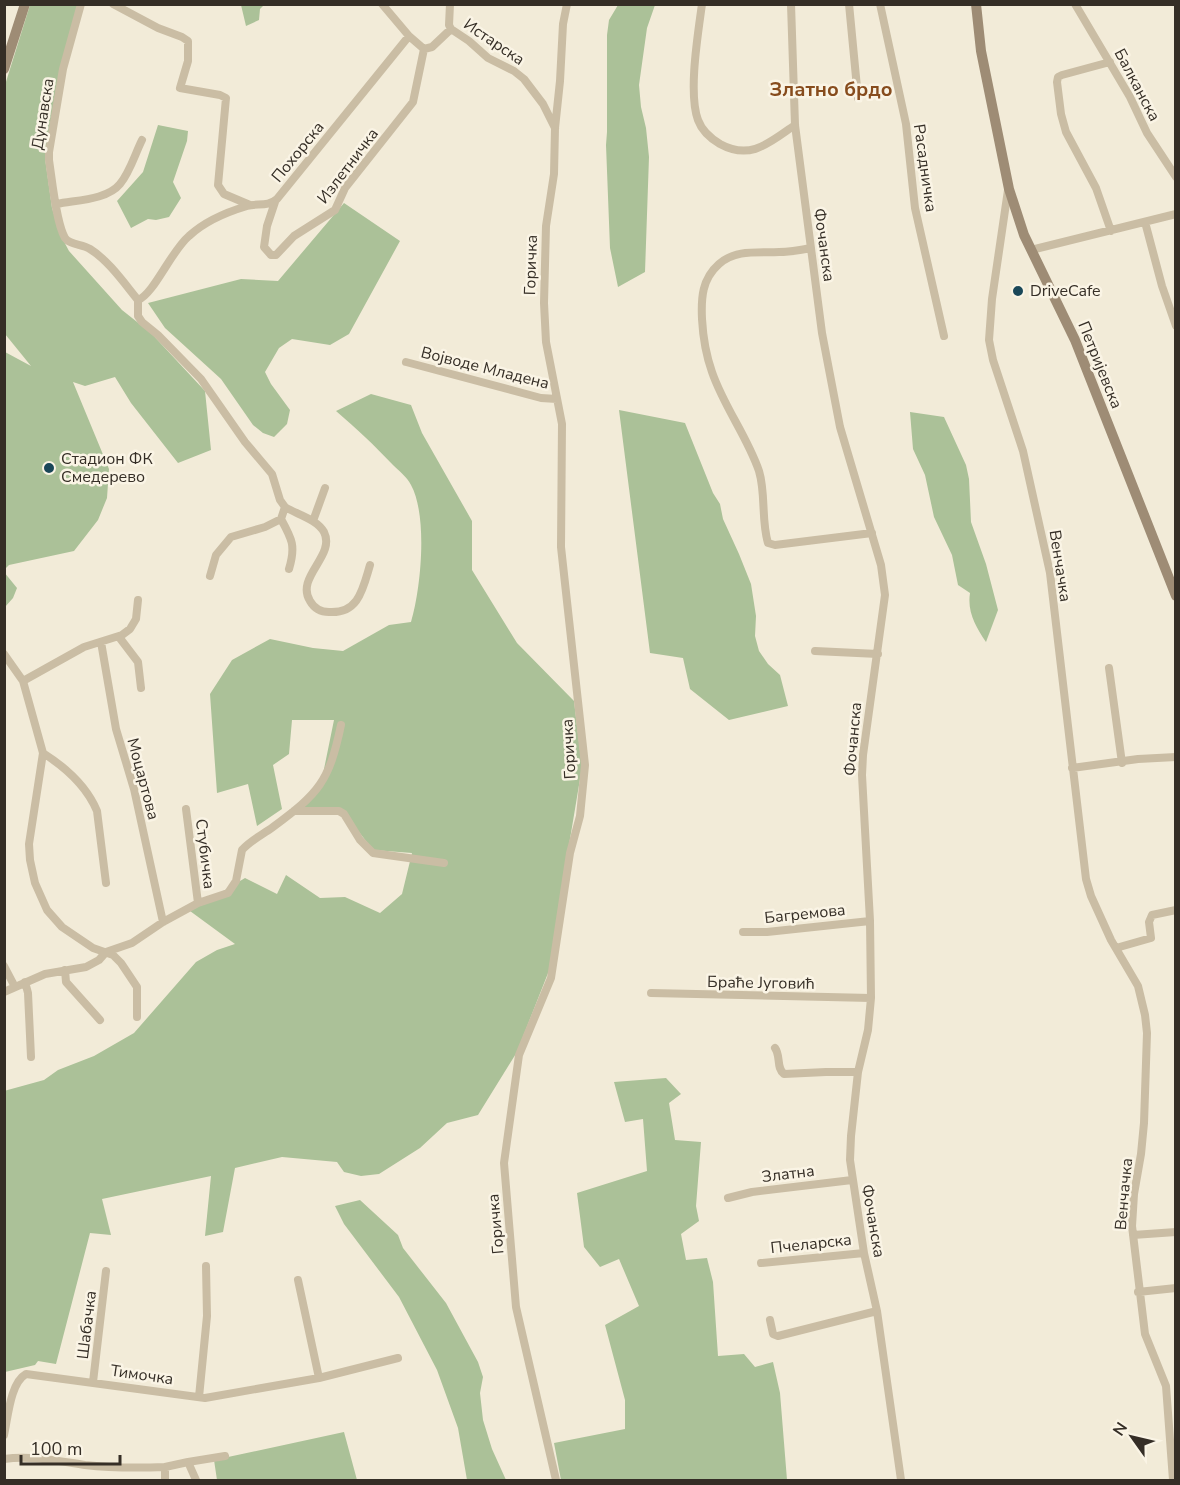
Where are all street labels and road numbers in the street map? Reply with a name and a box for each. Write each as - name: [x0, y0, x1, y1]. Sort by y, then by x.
- street label: Истарска: [459, 14, 529, 70]
- street label: Балканска: [1109, 45, 1165, 125]
- street label: Дунавска: [27, 77, 59, 151]
- street label: Похорска: [267, 117, 329, 187]
- street label: Расадничка: [908, 122, 942, 214]
- street label: Излетничка: [312, 124, 384, 208]
- street label: Фочанска: [808, 207, 840, 283]
- street label: Горичка: [519, 234, 543, 296]
- street label: Петријевска: [1072, 318, 1128, 412]
- street label: Војводе Младена: [419, 341, 551, 395]
- street label: Венчачка: [1043, 529, 1077, 603]
- street label: Фочанска: [839, 701, 867, 777]
- street label: Горичка: [556, 718, 582, 780]
- street label: Моцартова: [122, 736, 164, 822]
- street label: Стубичка: [190, 818, 220, 890]
- street label: Багремова: [763, 899, 847, 929]
- street label: Браће Југовић: [707, 971, 815, 995]
- street label: Венчачка: [1110, 1157, 1138, 1231]
- street label: Златна: [760, 1160, 816, 1188]
- street label: Фочанска: [856, 1183, 890, 1259]
- street label: Горичка: [482, 1193, 510, 1255]
- street label: Пчеларска: [769, 1229, 853, 1259]
- street label: Шабачка: [72, 1289, 102, 1361]
- street label: Тимочка: [109, 1360, 175, 1390]

